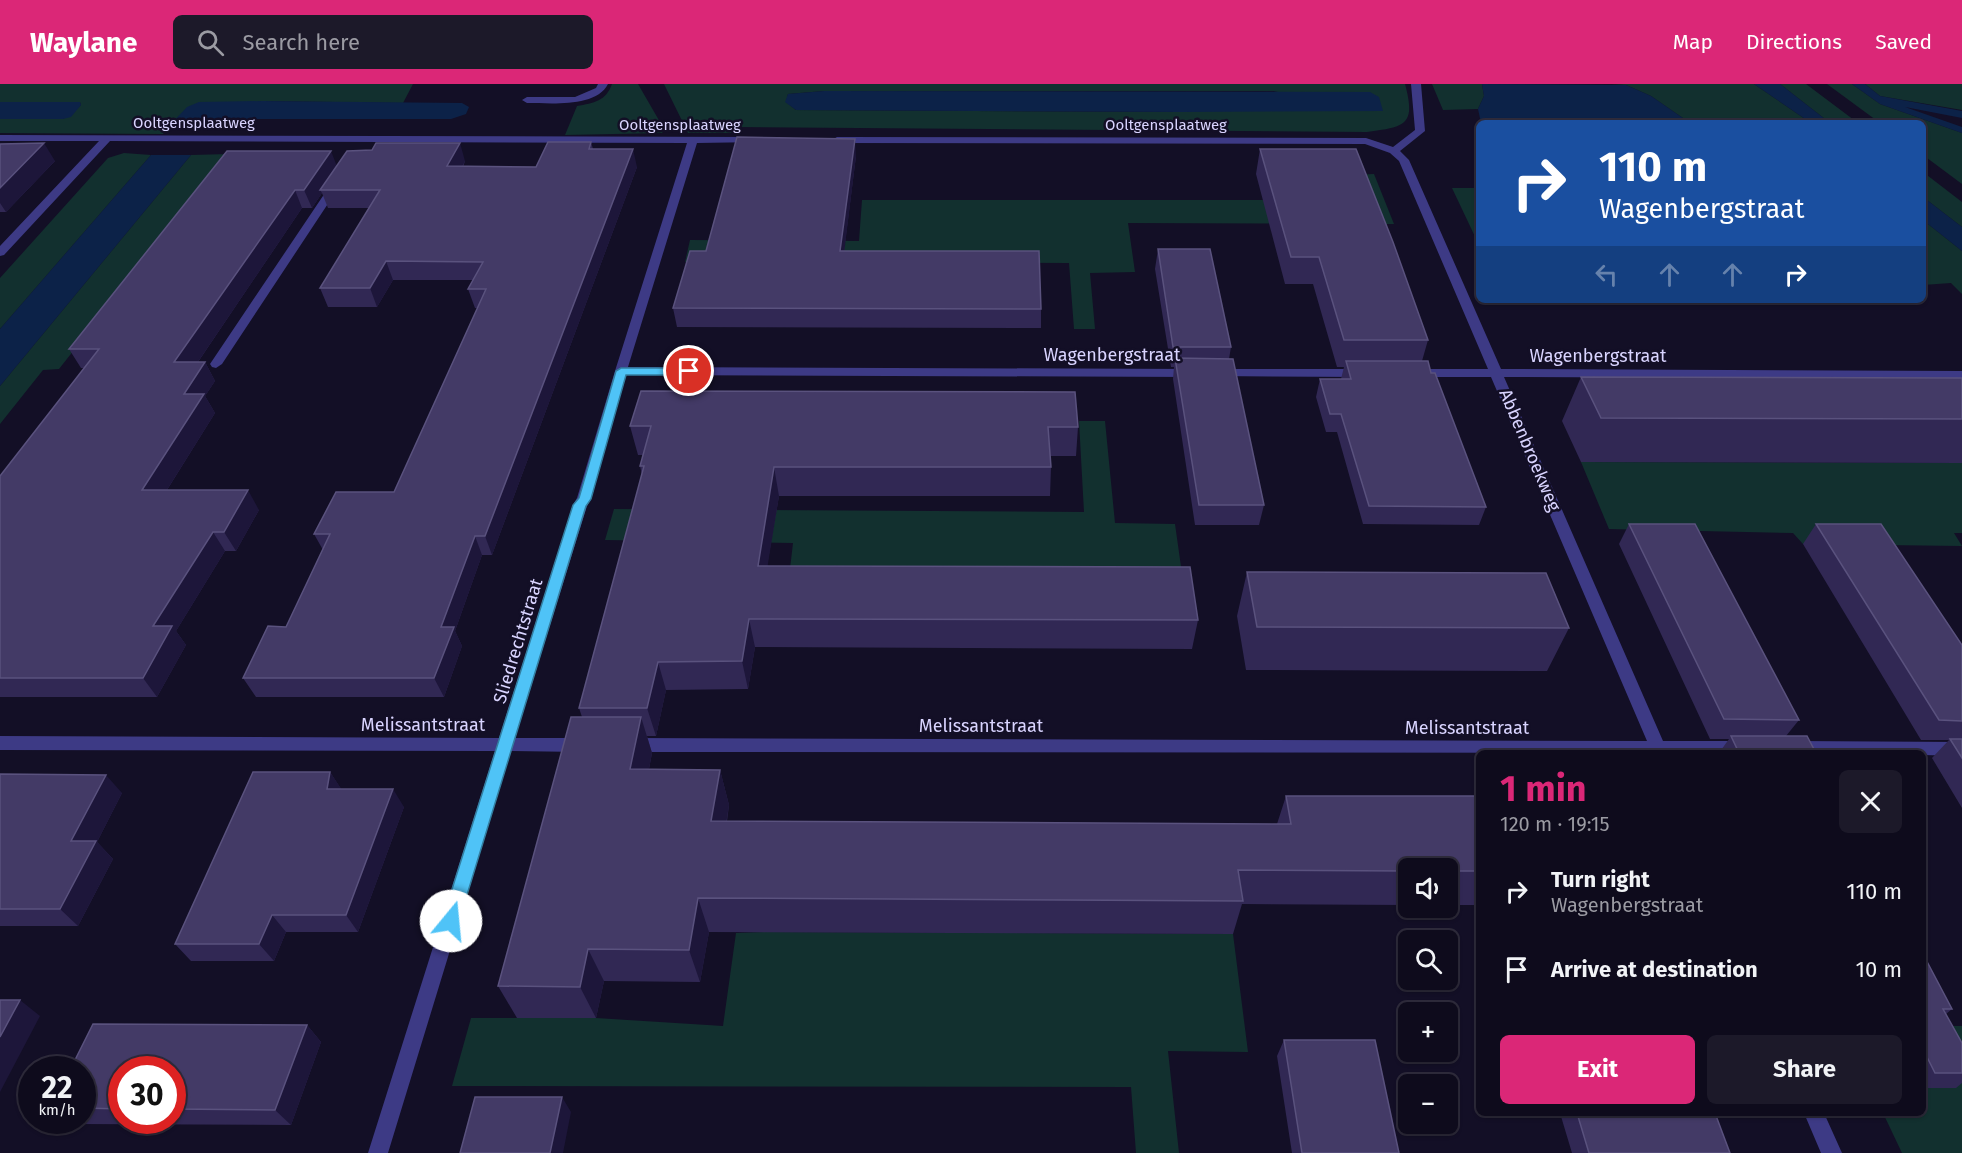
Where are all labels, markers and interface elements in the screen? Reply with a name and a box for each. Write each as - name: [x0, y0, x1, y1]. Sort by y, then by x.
- search box: [173, 15, 593, 69]
- text: Waylane: [30, 26, 137, 59]
- icon: search: [194, 26, 227, 59]
- text: Search here: [242, 29, 360, 56]
- text: Map: [1673, 29, 1713, 55]
- text: Directions: [1746, 29, 1842, 55]
- text: Saved: [1875, 29, 1932, 55]
- street label: Ooltgensplaatweg: [133, 114, 255, 132]
- street label: Ooltgensplaatweg: [619, 116, 741, 134]
- street label: Ooltgensplaatweg: [1105, 116, 1227, 134]
- text: 110 m: [1599, 142, 1707, 192]
- icon: right: [1500, 144, 1578, 222]
- text: Wagenbergstraat: [1599, 193, 1805, 225]
- icon: left: [1590, 258, 1623, 291]
- icon: ahead: [1653, 258, 1686, 291]
- icon: ahead: [1716, 258, 1749, 291]
- icon: right: [1779, 258, 1812, 291]
- street label: Wagenbergstraat: [1044, 344, 1181, 366]
- pin: [663, 345, 714, 396]
- street label: Wagenbergstraat: [1530, 345, 1667, 367]
- icon: arrive: [672, 354, 705, 387]
- street label: Abbenbroekweg: [1494, 386, 1566, 515]
- street label: Sliedrechtstraat: [489, 575, 548, 706]
- street label: Melissantstraat: [361, 714, 486, 736]
- street label: Melissantstraat: [919, 715, 1044, 737]
- street label: Melissantstraat: [1405, 717, 1530, 739]
- text: 1 min: [1500, 767, 1587, 811]
- button: close: [1839, 770, 1902, 833]
- text: 120 m · 19:15: [1500, 812, 1609, 836]
- map controls: [1398, 858, 1458, 1134]
- button: sound: [1398, 858, 1458, 918]
- text: Turn right: [1551, 866, 1650, 893]
- icon: right: [1500, 875, 1533, 908]
- text: 110 m: [1846, 878, 1902, 905]
- position arrow: [419, 889, 483, 953]
- text: Wagenbergstraat: [1551, 893, 1703, 917]
- button: search: [1398, 930, 1458, 990]
- icon: arrive: [1500, 953, 1533, 986]
- text: Arrive at destination: [1551, 956, 1758, 983]
- text: 10 m: [1856, 956, 1902, 983]
- button: +: [1398, 1002, 1458, 1062]
- button: Exit: [1500, 1035, 1695, 1104]
- button: Share: [1707, 1035, 1902, 1104]
- speed limit sign: 30: [108, 1056, 186, 1134]
- text: 22: [41, 1070, 73, 1106]
- button: −: [1398, 1074, 1458, 1134]
- text: km/h: [38, 1101, 76, 1119]

